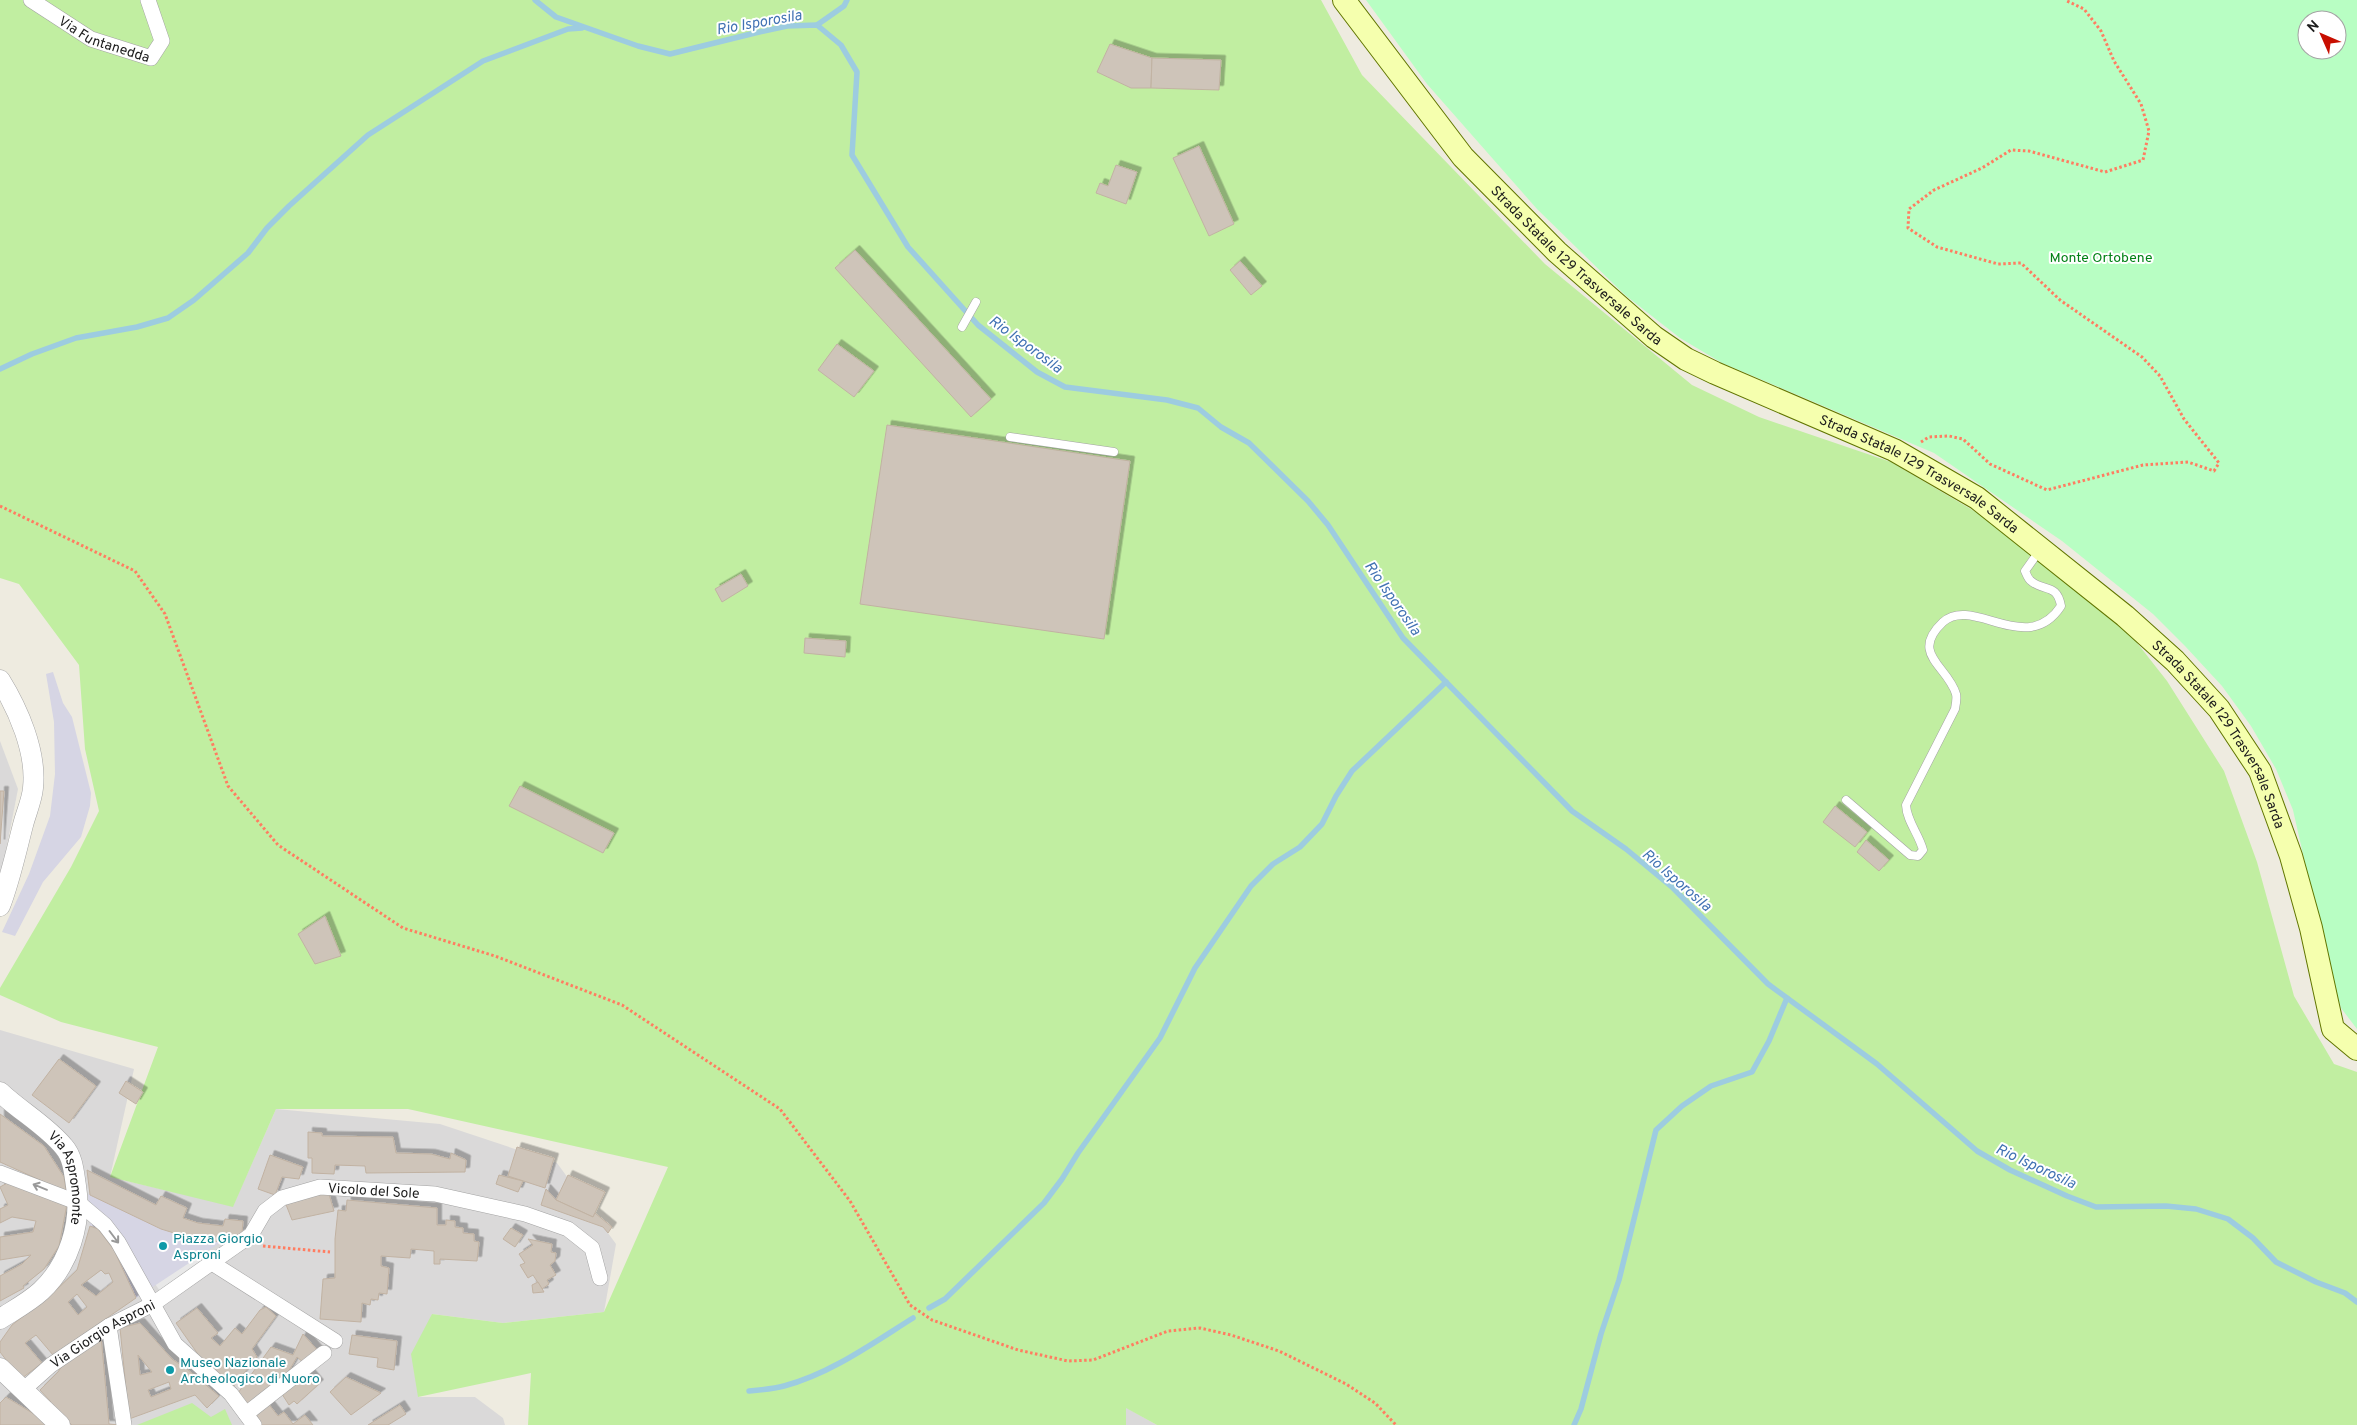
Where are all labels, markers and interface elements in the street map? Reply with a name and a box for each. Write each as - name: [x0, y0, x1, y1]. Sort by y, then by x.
- water label: Rio Isporosila: [715, 7, 804, 40]
- north arrow: [2297, 10, 2347, 60]
- street label: Via Funtanedda: [55, 13, 152, 67]
- text: N: [2304, 17, 2323, 36]
- street label: Strada Statale 129 Trasversale Sarda: [1486, 183, 1665, 350]
- park label: Monte Ortobene: [2050, 250, 2152, 267]
- water label: Rio Isporosila: [985, 312, 1066, 378]
- street label: Strada Statale 129 Trasversale Sarda: [1816, 412, 2021, 538]
- water label: Rio Isporosila: [1359, 558, 1424, 640]
- street label: Strada Statale 129 Trasversale Sarda: [2148, 637, 2287, 831]
- water label: Rio Isporosila: [1637, 846, 1715, 917]
- street label: Via Aspromonte: [44, 1128, 85, 1226]
- water label: Rio Isporosila: [1992, 1140, 2079, 1194]
- street label: Vicolo del Sole: [327, 1180, 420, 1203]
- one-way arrow: [33, 1182, 48, 1192]
- one-way arrow: [109, 1230, 119, 1244]
- place label: Piazza Giorgio Asproni: [173, 1231, 263, 1264]
- marker: Piazza Giorgio Asproni: [157, 1240, 169, 1252]
- street label: Via Giorgio Asproni: [48, 1297, 159, 1373]
- place label: Museo Nazionale Archeologico di Nuoro: [180, 1355, 320, 1388]
- marker: Museo Nazionale Archeologico di Nuoro: [164, 1364, 176, 1376]

